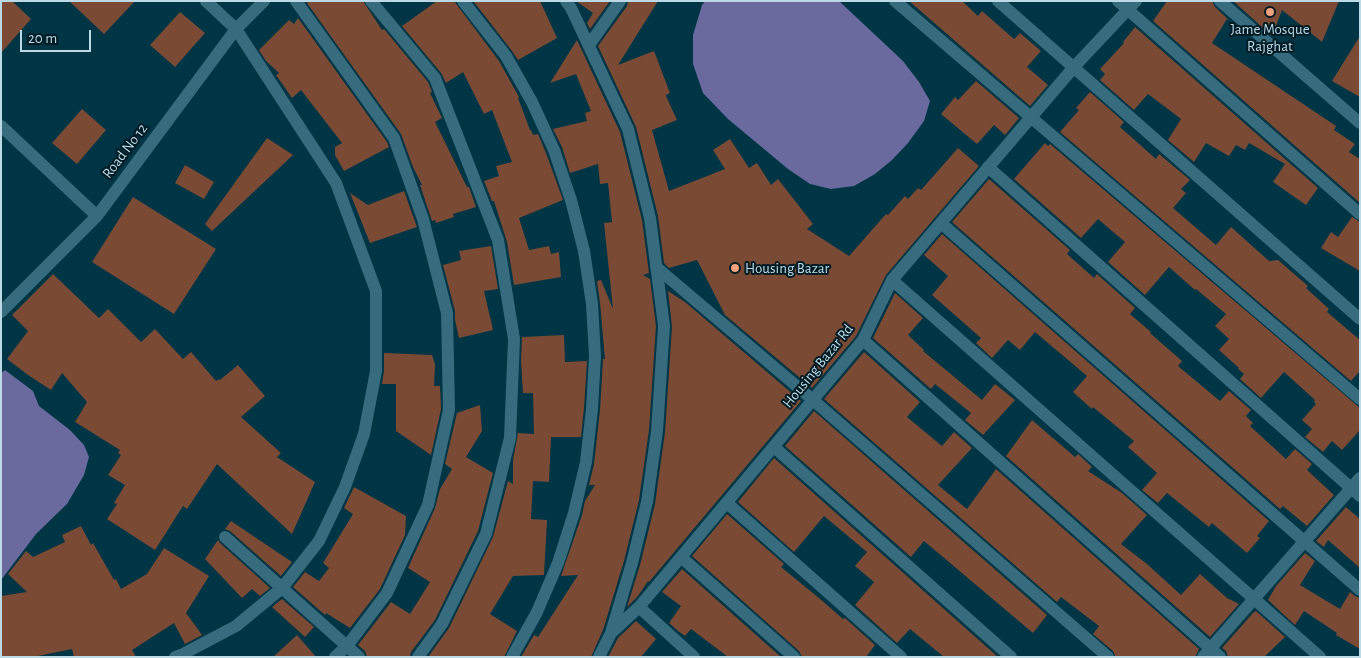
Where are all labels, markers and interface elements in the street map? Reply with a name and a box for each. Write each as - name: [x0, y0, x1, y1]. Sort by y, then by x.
- marker: Jame Mosque Rajghat: [1264, 6, 1276, 18]
- scale bar: [22, 20, 94, 52]
- place label: Jame Mosque Rajghat: [1230, 20, 1310, 55]
- text: 20 m: [28, 31, 57, 46]
- street label: Road No 12: [99, 120, 151, 182]
- place label: Housing Bazar: [745, 259, 829, 277]
- marker: Housing Bazar: [729, 262, 741, 274]
- street label: Housing Bazar Rd: [779, 321, 857, 411]

